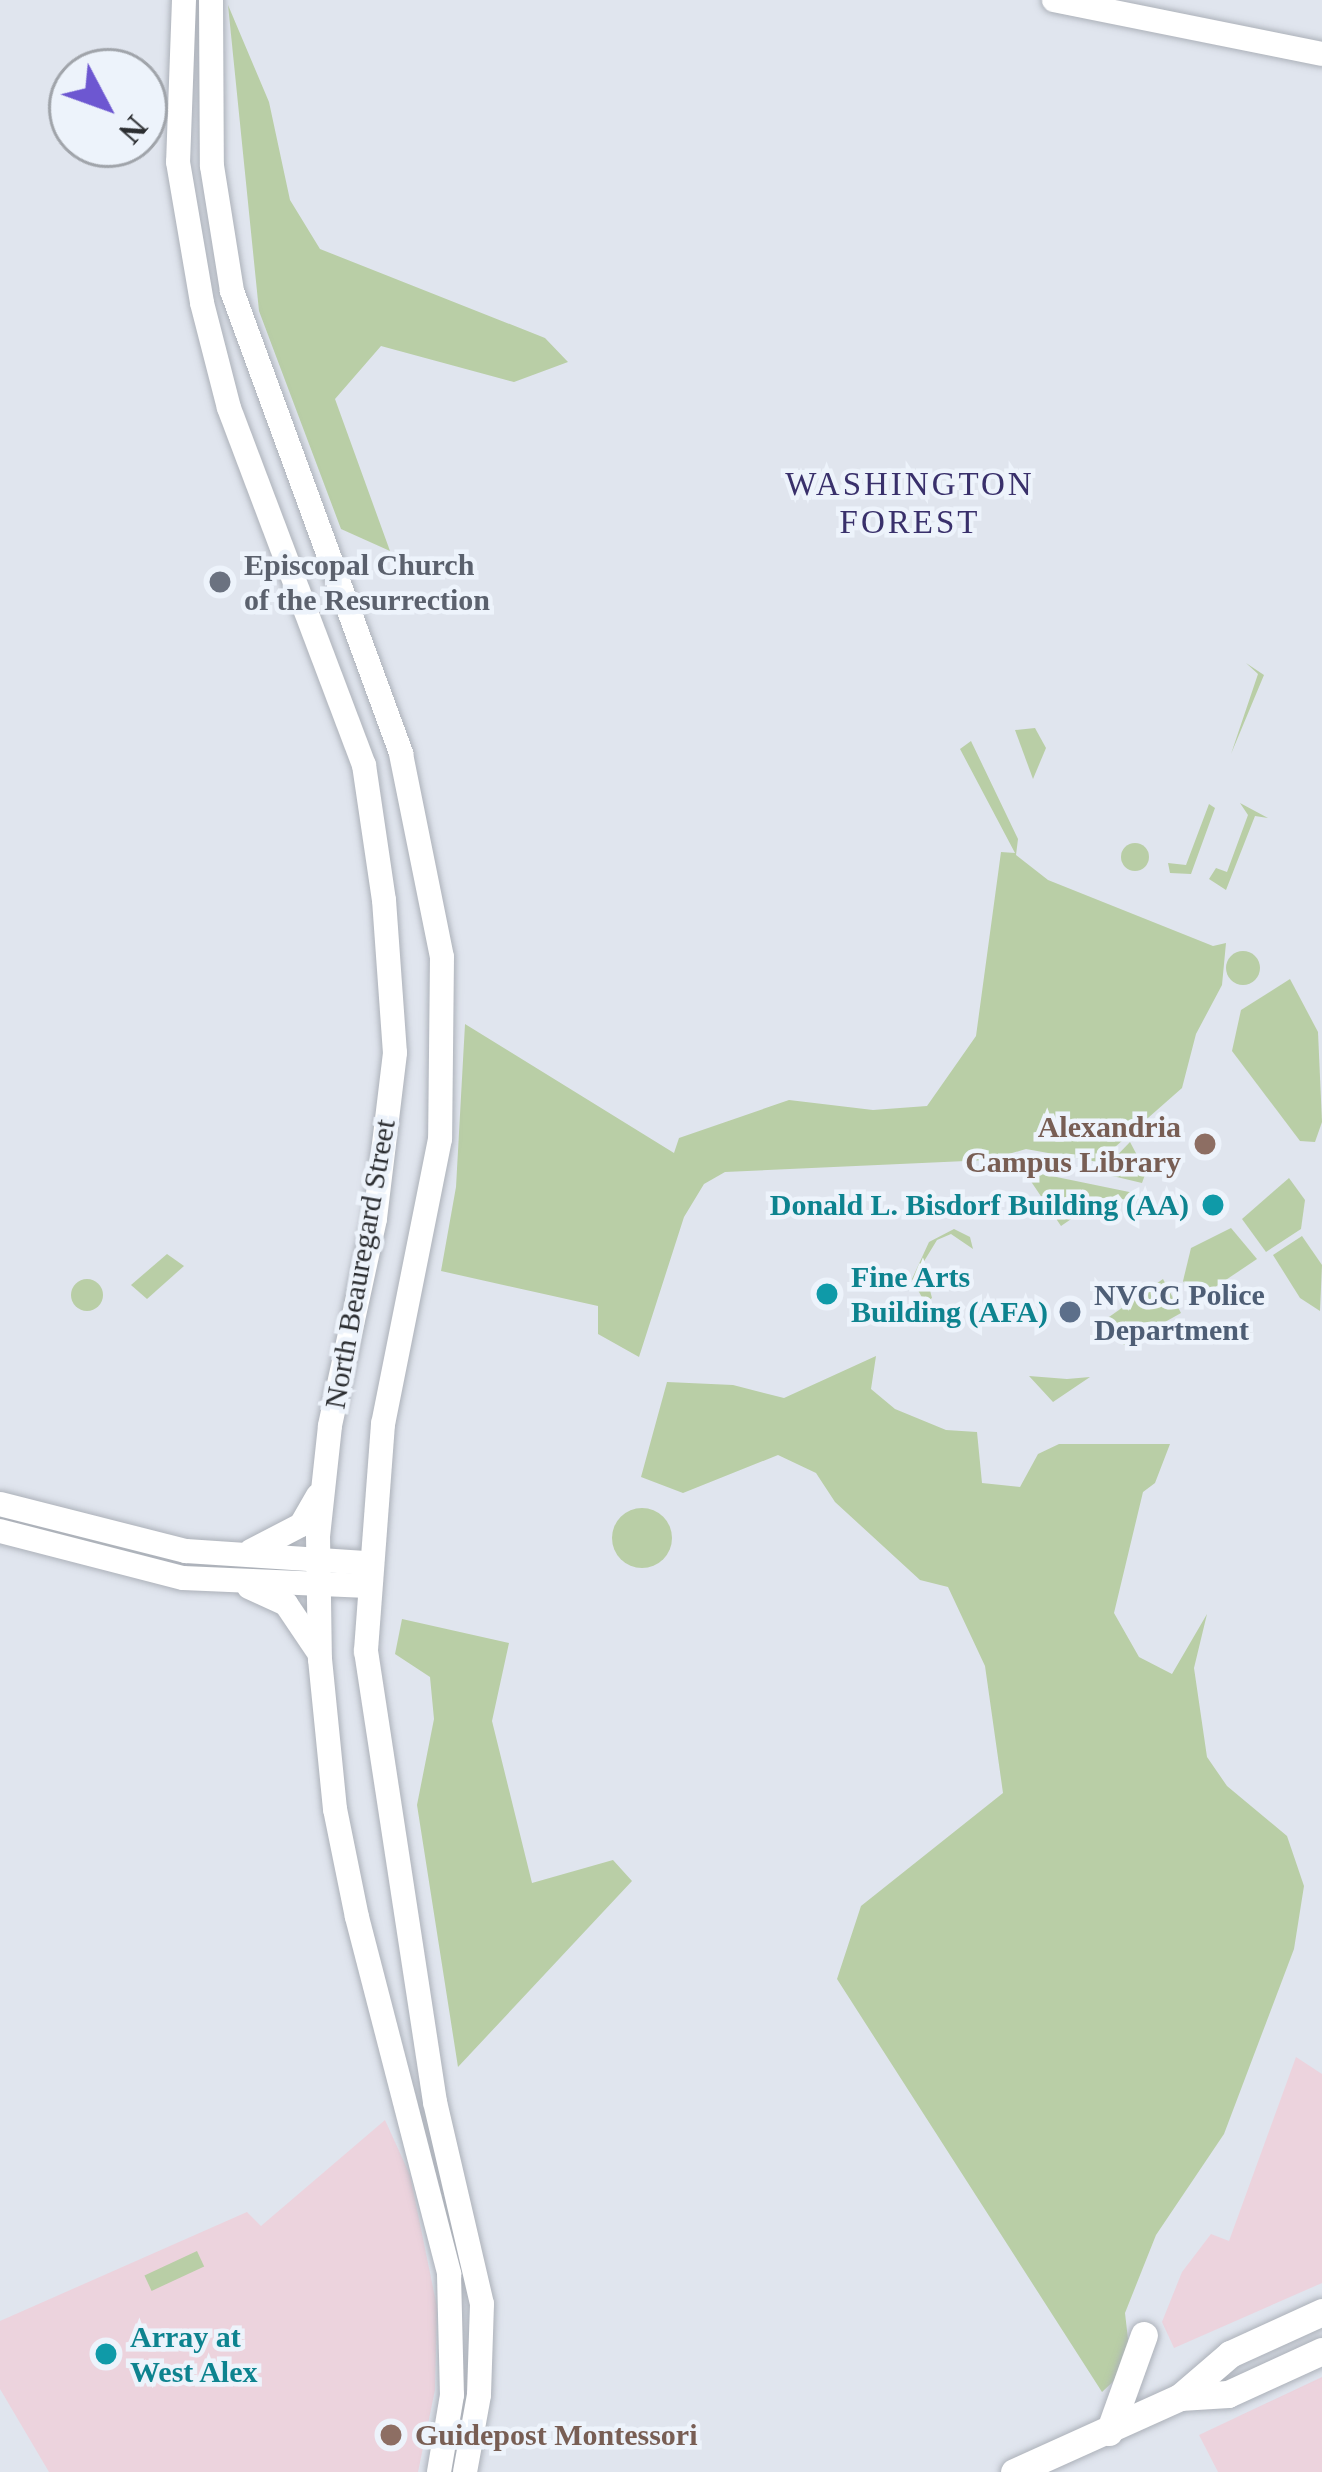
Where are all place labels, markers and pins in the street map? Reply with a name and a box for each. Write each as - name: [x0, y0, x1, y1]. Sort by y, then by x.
- place label: Episcopal Church of the Resurrection: [244, 547, 490, 618]
- marker: Episcopal Church of the Resurrection: [207, 569, 233, 595]
- place label: Alexandria Campus Library: [965, 1109, 1181, 1180]
- marker: Alexandria Campus Library: [1192, 1131, 1218, 1157]
- place label: Donald L. Bisdorf Building (AA): [770, 1187, 1189, 1223]
- marker: Donald L. Bisdorf Building (AA): [1200, 1192, 1226, 1218]
- place label: Fine Arts Building (AFA): [851, 1259, 1048, 1330]
- place label: NVCC Police Department: [1094, 1277, 1265, 1348]
- marker: Fine Arts Building (AFA): [814, 1281, 840, 1307]
- marker: NVCC Police Department: [1057, 1299, 1083, 1325]
- place label: Array at West Alex: [130, 2319, 259, 2390]
- marker: Array at West Alex: [93, 2341, 119, 2367]
- place label: Guidepost Montessori: [415, 2417, 698, 2453]
- marker: Guidepost Montessori: [378, 2422, 404, 2448]

